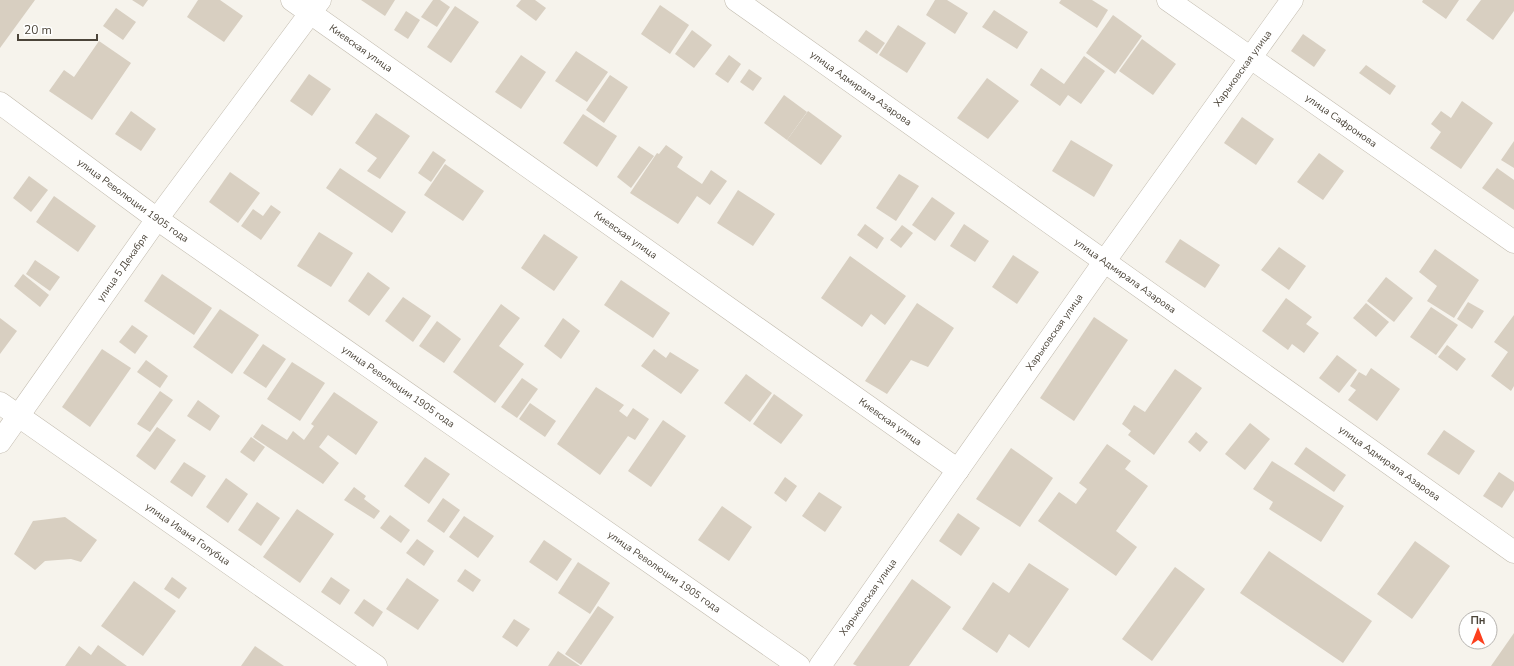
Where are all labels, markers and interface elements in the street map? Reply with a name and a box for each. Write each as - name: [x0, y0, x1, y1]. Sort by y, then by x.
- scale bar: [18, 16, 97, 42]
- street label: Киевская улица: [326, 21, 395, 76]
- text: 20 m: [24, 22, 52, 38]
- street label: Харьковская улица: [1211, 27, 1275, 110]
- street label: улица Адмирала Азарова: [807, 48, 914, 129]
- street label: улица Сафронова: [1302, 91, 1380, 151]
- street label: улица Революции 1905 года: [74, 155, 192, 246]
- street label: Киевская улица: [591, 208, 660, 262]
- street label: улица 5 Декабря: [94, 231, 151, 305]
- street label: улица Адмирала Азарова: [1071, 235, 1179, 317]
- street label: Харьковская улица: [1023, 291, 1087, 373]
- street label: улица Революции 1905 года: [339, 343, 457, 431]
- street label: Киевская улица: [856, 395, 925, 449]
- street label: улица Адмирала Азарова: [1336, 423, 1443, 504]
- street label: улица Ивана Голубца: [142, 500, 233, 569]
- street label: улица Революции 1905 года: [605, 528, 723, 616]
- street label: Харьковская улица: [836, 556, 900, 638]
- north arrow: [1458, 610, 1498, 650]
- text: Пн: [1470, 613, 1486, 628]

